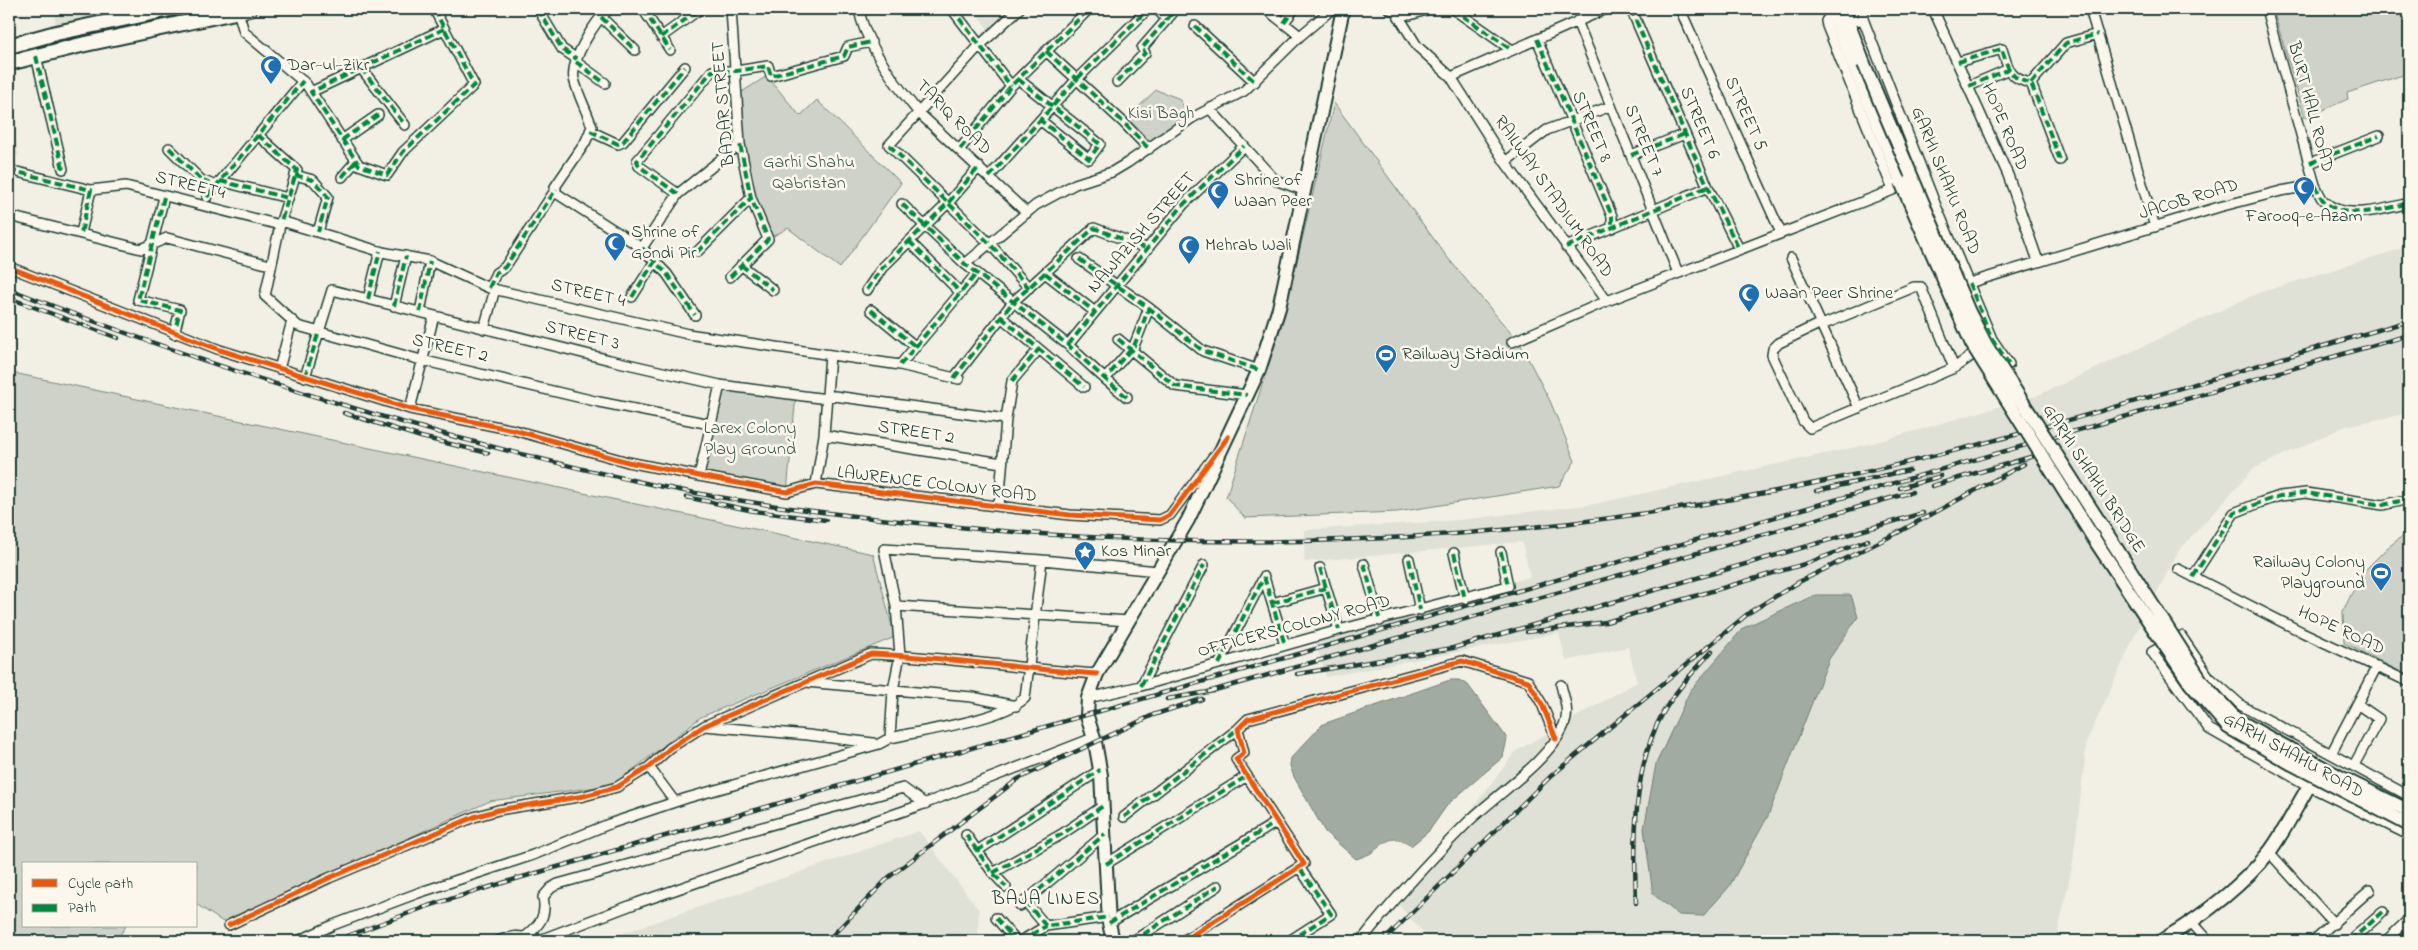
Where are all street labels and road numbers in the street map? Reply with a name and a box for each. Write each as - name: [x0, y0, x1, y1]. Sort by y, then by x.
- street label: BURT HALL ROAD: [2280, 38, 2340, 175]
- street label: BADAR STREET: [706, 40, 743, 169]
- street label: STREET 5: [1717, 73, 1773, 155]
- street label: TARIQ ROAD: [909, 74, 997, 162]
- street label: HOPE ROAD: [1974, 79, 2034, 175]
- street label: STREET 6: [1672, 83, 1726, 163]
- street label: STREET 8: [1564, 87, 1618, 167]
- street label: STREET 7: [1617, 101, 1669, 182]
- street label: GARHI SHAHU ROAD: [1903, 103, 1987, 259]
- street label: RAILWAY STADIUM ROAD: [1487, 110, 1619, 284]
- street label: STREET4: [152, 165, 228, 207]
- street label: NAWAZISH STREET: [1082, 167, 1202, 299]
- street label: JACOB ROAD: [2136, 173, 2242, 227]
- street label: STREET 4: [548, 273, 628, 315]
- street label: STREET 3: [542, 314, 622, 358]
- street label: STREET 2: [409, 328, 491, 370]
- street label: GARHI SHAHU BRIDGE: [2035, 400, 2151, 559]
- street label: STREET 2: [876, 414, 956, 452]
- street label: LAWRENCE COLONY ROAD: [836, 460, 1038, 510]
- street label: OFFICER'S COLONY ROAD: [1195, 589, 1393, 665]
- street label: HOPE ROAD: [2293, 600, 2389, 662]
- street label: GARHI SHAHU ROAD: [2218, 707, 2368, 805]

